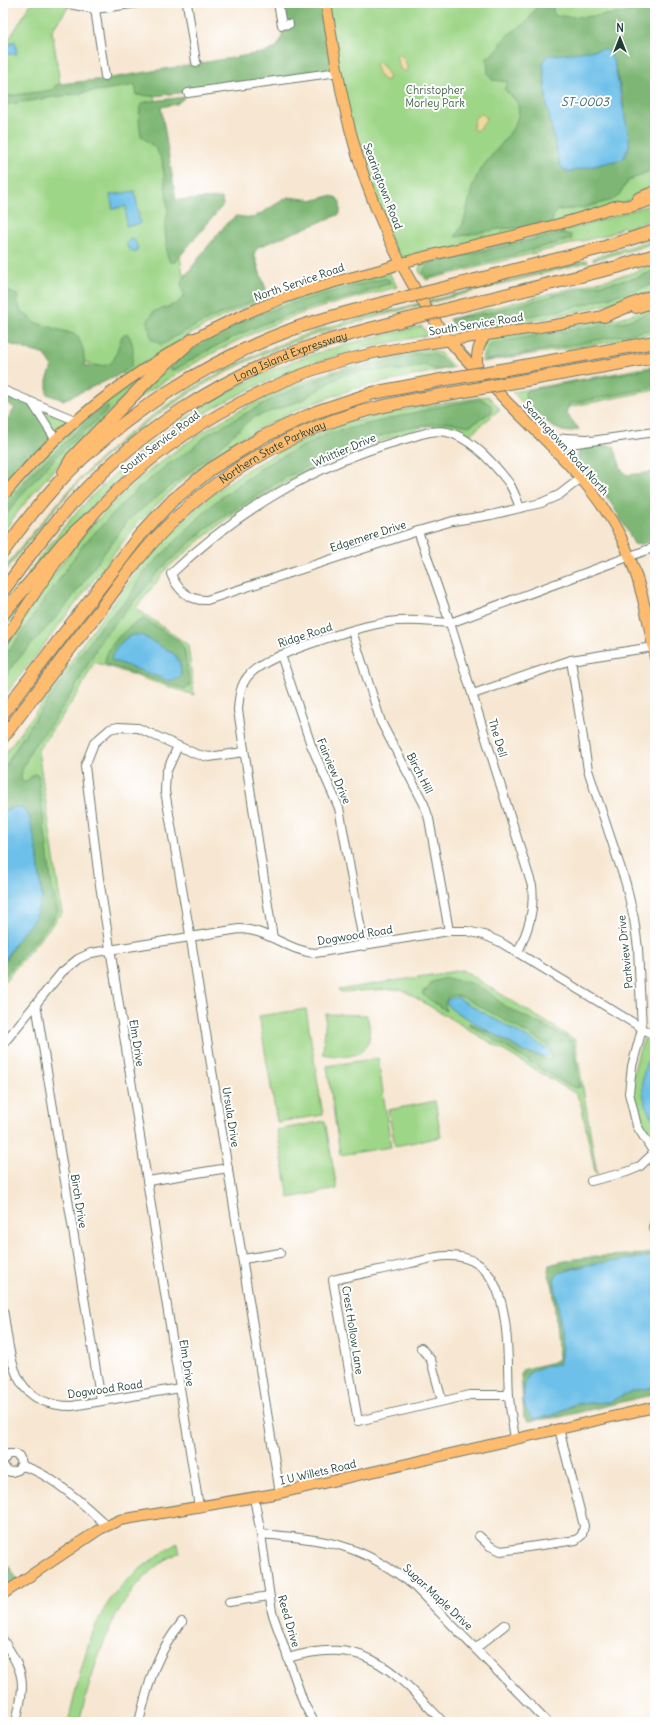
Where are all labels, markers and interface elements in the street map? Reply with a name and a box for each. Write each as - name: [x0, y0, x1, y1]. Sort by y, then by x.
- north arrow: [600, 18, 640, 58]
- text: N: [616, 21, 624, 35]
- park label: Christopher Morley Park: [405, 83, 465, 110]
- water label: ST-0003: [561, 94, 610, 109]
- street label: Searingtown Road: [360, 141, 406, 232]
- street label: North Service Road: [252, 260, 347, 304]
- street label: South Service Road: [428, 310, 525, 338]
- street label: Long Island Expressway: [232, 328, 349, 385]
- street label: Searingtown Road North: [520, 398, 612, 498]
- street label: South Service Road: [118, 407, 203, 476]
- street label: Northern State Parkway: [216, 417, 328, 487]
- street label: Whittier Drive: [310, 430, 378, 470]
- street label: Edgemere Drive: [328, 517, 408, 555]
- street label: Ridge Road: [276, 619, 334, 650]
- street label: The Dell: [486, 717, 510, 759]
- street label: Fairview Drive: [314, 736, 354, 806]
- street label: Birch Hill: [404, 750, 436, 796]
- street label: Parkview Drive: [614, 915, 636, 989]
- street label: Dogwood Road: [316, 922, 394, 948]
- street label: Elm Drive: [126, 1019, 148, 1067]
- street label: Ursula Drive: [219, 1086, 243, 1148]
- street label: Birch Drive: [68, 1173, 90, 1229]
- street label: Crest Hollow Lane: [339, 1285, 367, 1375]
- street label: Elm Drive: [176, 1339, 198, 1387]
- street label: Dogwood Road: [66, 1377, 144, 1401]
- street label: I U Willets Road: [278, 1456, 358, 1488]
- street label: Sugar Maple Drive: [400, 1561, 476, 1633]
- street label: Reed Drive: [275, 1593, 303, 1649]

